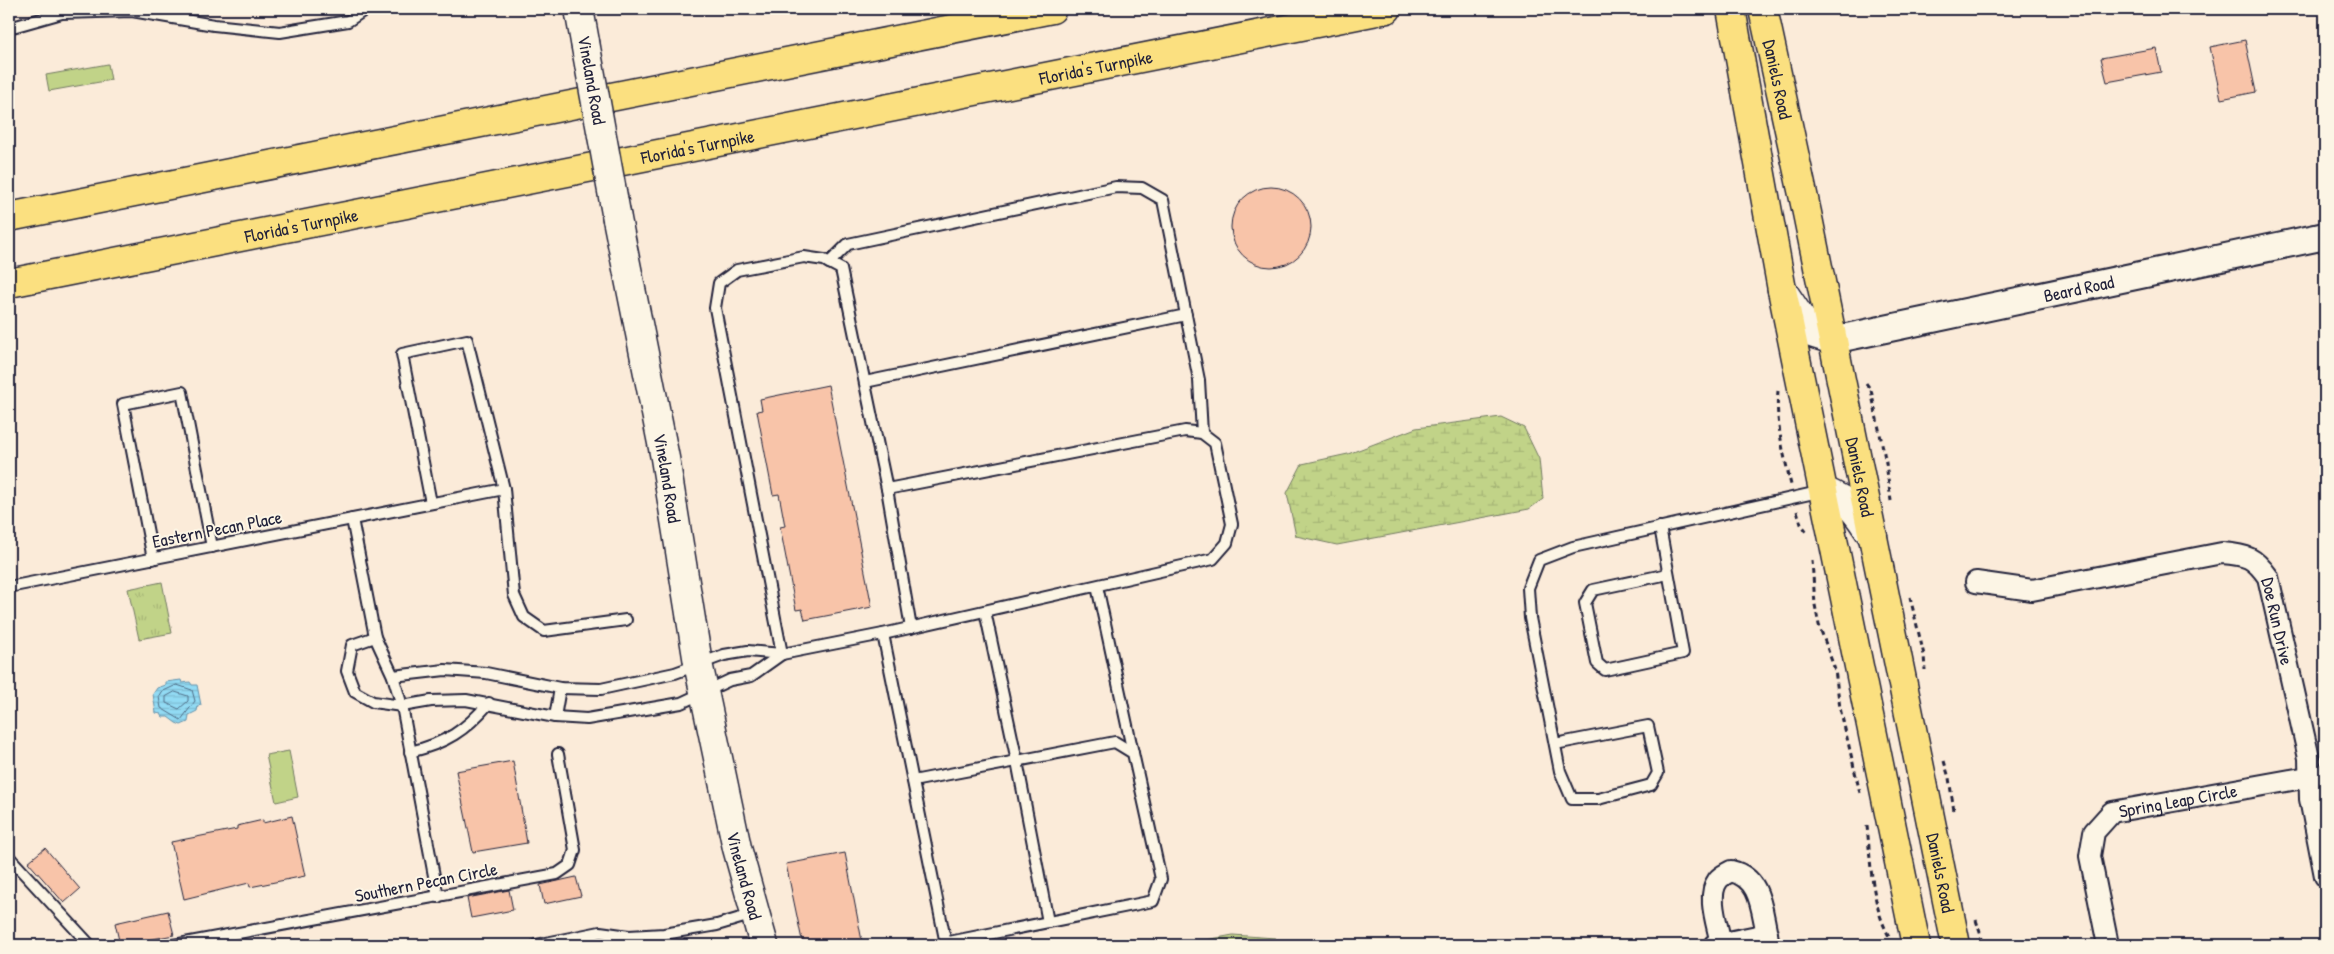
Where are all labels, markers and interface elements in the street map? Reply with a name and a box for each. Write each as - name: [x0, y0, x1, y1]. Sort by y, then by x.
- street label: Vineland Road: [572, 33, 612, 127]
- street label: Daniels Road: [1757, 37, 1799, 121]
- street label: Florida's Turnpike: [1036, 43, 1155, 91]
- street label: Florida's Turnpike: [638, 123, 756, 170]
- street label: Florida's Turnpike: [241, 201, 360, 249]
- street label: Beard Road: [2041, 269, 2116, 308]
- street label: Vineland Road: [648, 431, 688, 524]
- street label: Daniels Road: [1840, 435, 1881, 519]
- street label: Eastern Pecan Place: [150, 504, 284, 554]
- street label: Doe Run Drive: [2256, 575, 2300, 667]
- street label: Spring Leap Circle: [2117, 777, 2239, 823]
- street label: Vineland Road: [721, 829, 769, 922]
- street label: Daniels Road: [1921, 831, 1962, 915]
- street label: Southern Pecan Circle: [353, 856, 499, 908]

